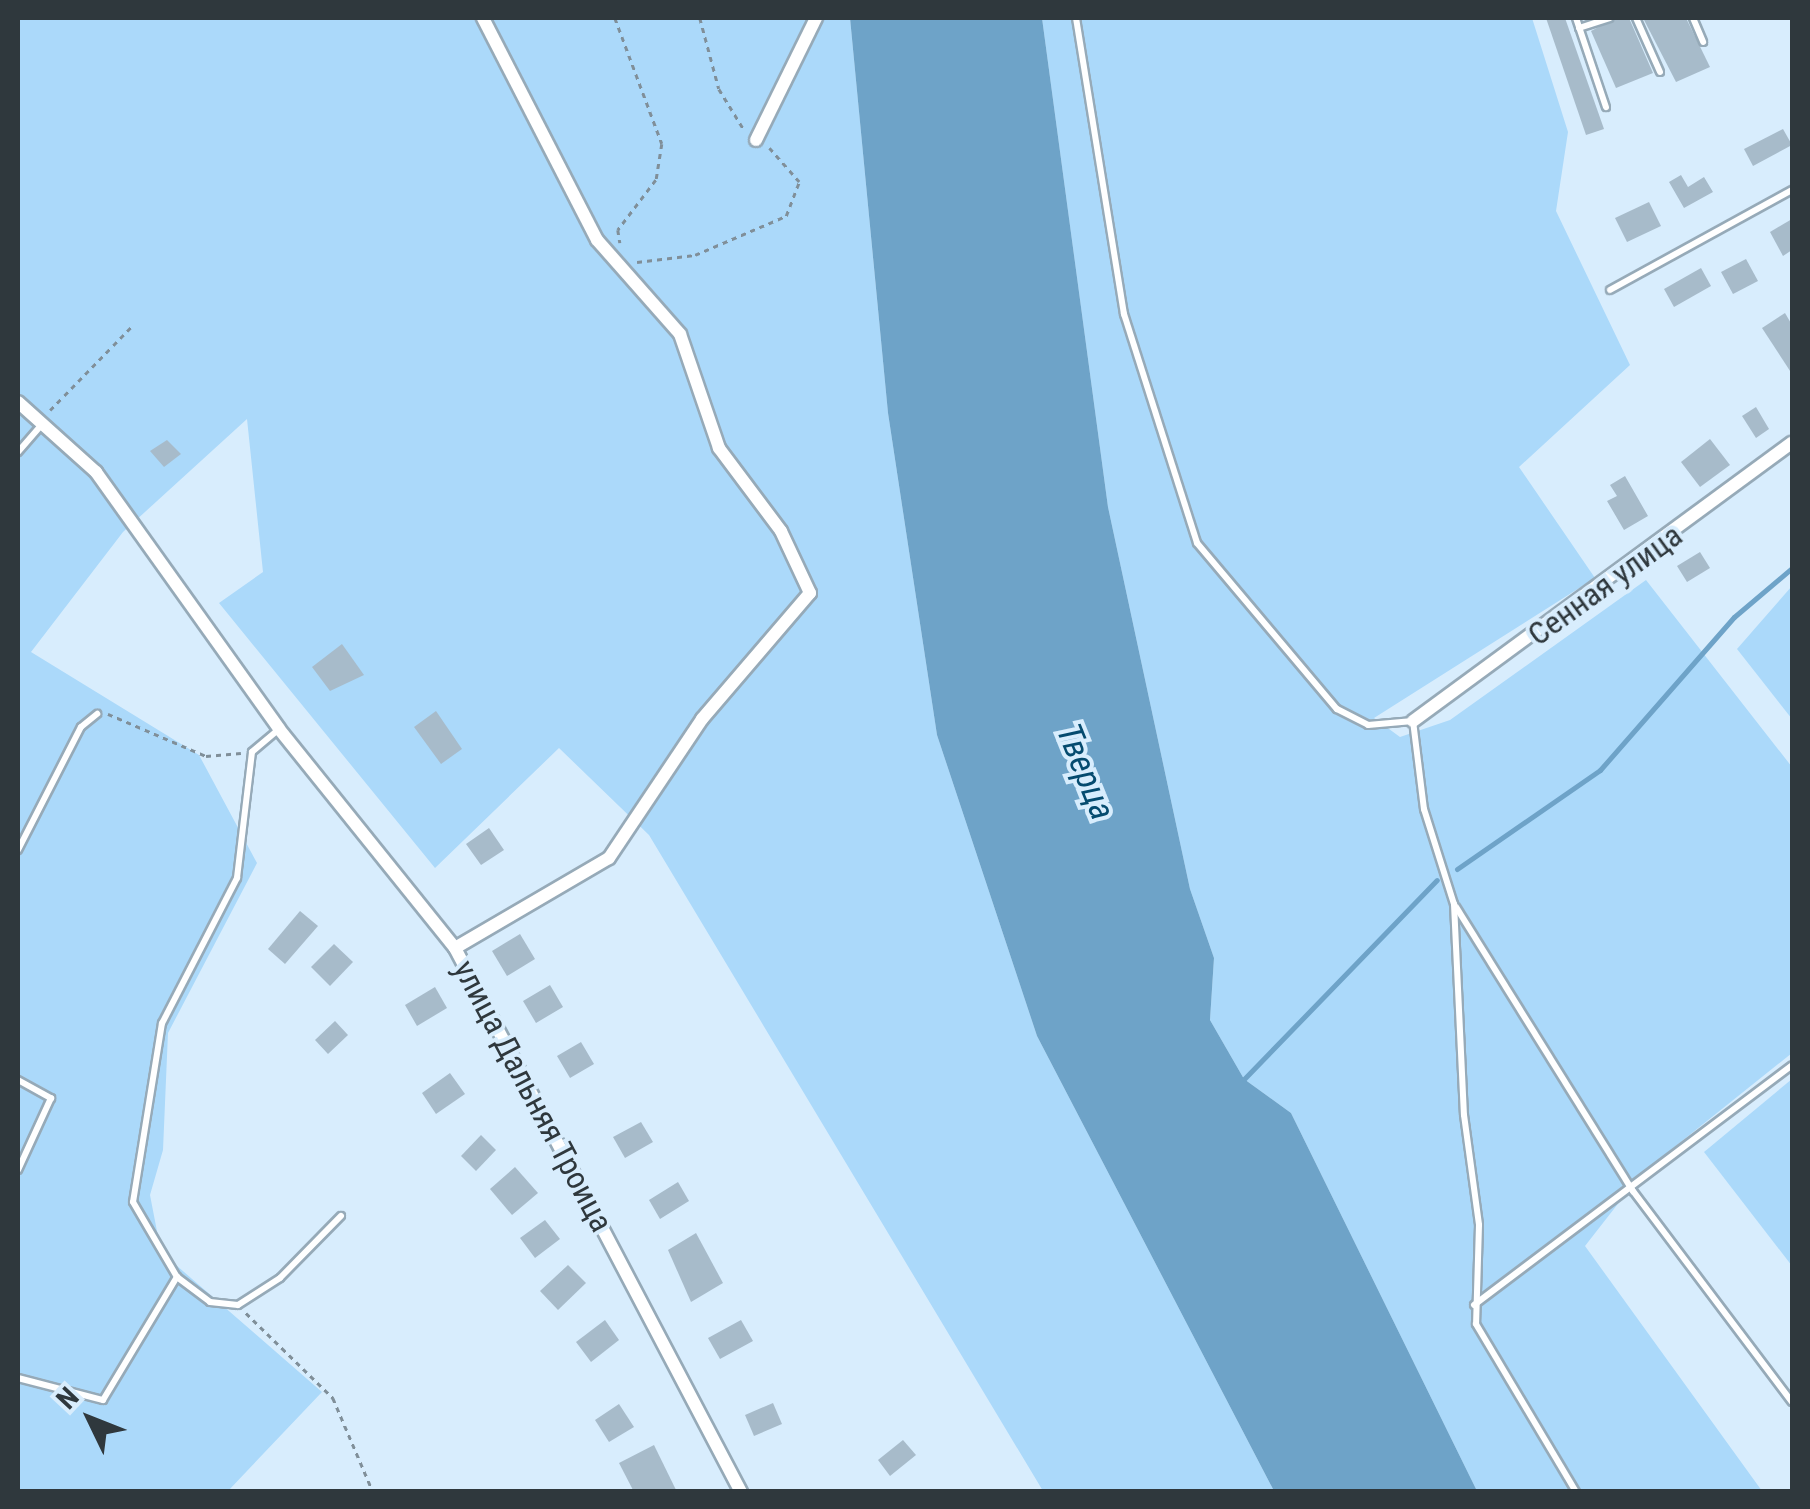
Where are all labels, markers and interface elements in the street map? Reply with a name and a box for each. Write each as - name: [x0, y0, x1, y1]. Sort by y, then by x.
- street label: Сенная улица: [1520, 516, 1690, 654]
- water label: Тверца: [1047, 718, 1123, 826]
- street label: улица Дальняя Троица: [445, 953, 621, 1239]
- north arrow: [40, 1369, 140, 1469]
- text: N: [50, 1381, 86, 1416]

